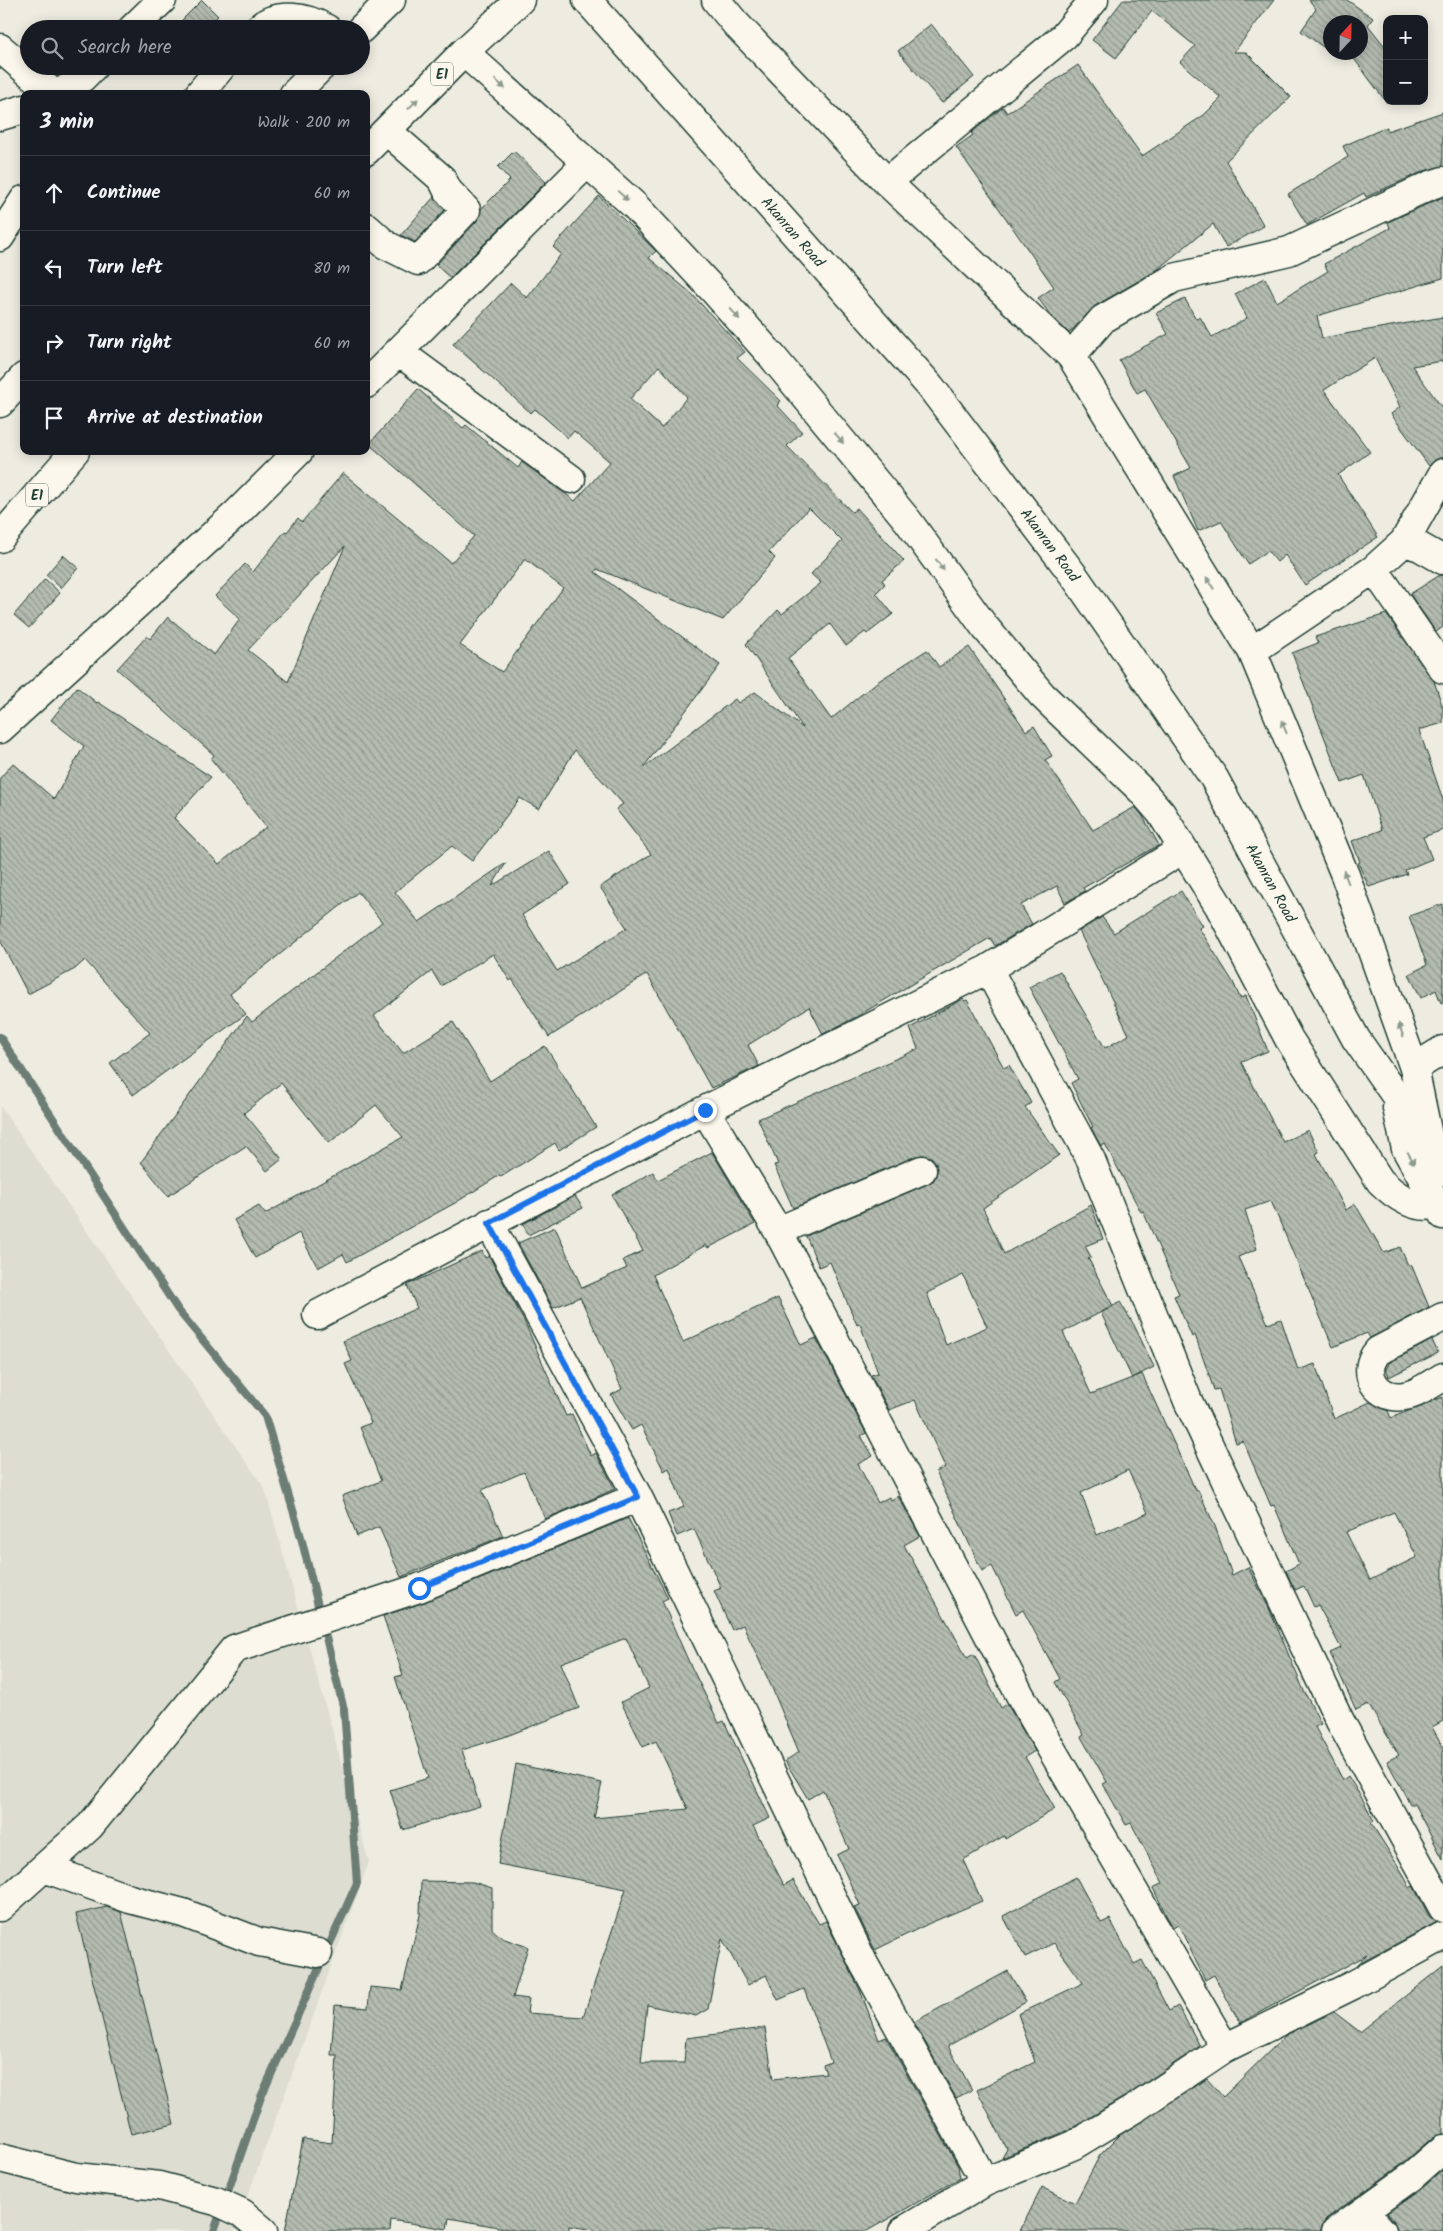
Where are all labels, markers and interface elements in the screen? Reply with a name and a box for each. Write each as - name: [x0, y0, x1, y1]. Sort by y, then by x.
- north arrow: [1323, 15, 1368, 60]
- map controls: [1383, 15, 1428, 105]
- button: +: [1383, 15, 1428, 60]
- search box: [20, 20, 370, 75]
- text: Search here: [78, 33, 172, 63]
- icon: search: [38, 34, 66, 62]
- button: −: [1383, 60, 1428, 105]
- road number: E1: [431, 62, 453, 86]
- one-way arrow: [494, 78, 506, 90]
- one-way arrow: [407, 98, 419, 110]
- text: 3 min: [40, 106, 94, 139]
- text: Walk · 200 m: [257, 110, 350, 135]
- text: Continue: [87, 178, 160, 208]
- icon: ahead: [40, 179, 68, 207]
- text: 60 m: [314, 181, 350, 206]
- one-way arrow: [617, 190, 629, 202]
- street label: Akanran Road: [755, 192, 830, 274]
- text: Turn left: [87, 253, 162, 283]
- icon: left: [40, 254, 68, 282]
- text: 80 m: [313, 256, 350, 281]
- one-way arrow: [729, 307, 740, 320]
- text: Turn right: [87, 328, 172, 358]
- icon: right: [40, 329, 68, 357]
- text: 60 m: [314, 331, 350, 356]
- text: Arrive at destination: [87, 403, 263, 433]
- icon: arrive: [40, 404, 68, 432]
- one-way arrow: [833, 432, 845, 444]
- road number: E1: [26, 484, 48, 506]
- street label: Akanran Road: [1013, 504, 1085, 588]
- one-way arrow: [935, 558, 945, 572]
- one-way arrow: [1206, 576, 1215, 589]
- one-way arrow: [1280, 719, 1288, 734]
- street label: Akanran Road: [1238, 839, 1302, 928]
- one-way arrow: [1342, 869, 1350, 884]
- one-way arrow: [1397, 1022, 1405, 1037]
- route end: [694, 1099, 717, 1122]
- one-way arrow: [1407, 1150, 1415, 1165]
- route start: [408, 1577, 431, 1600]

